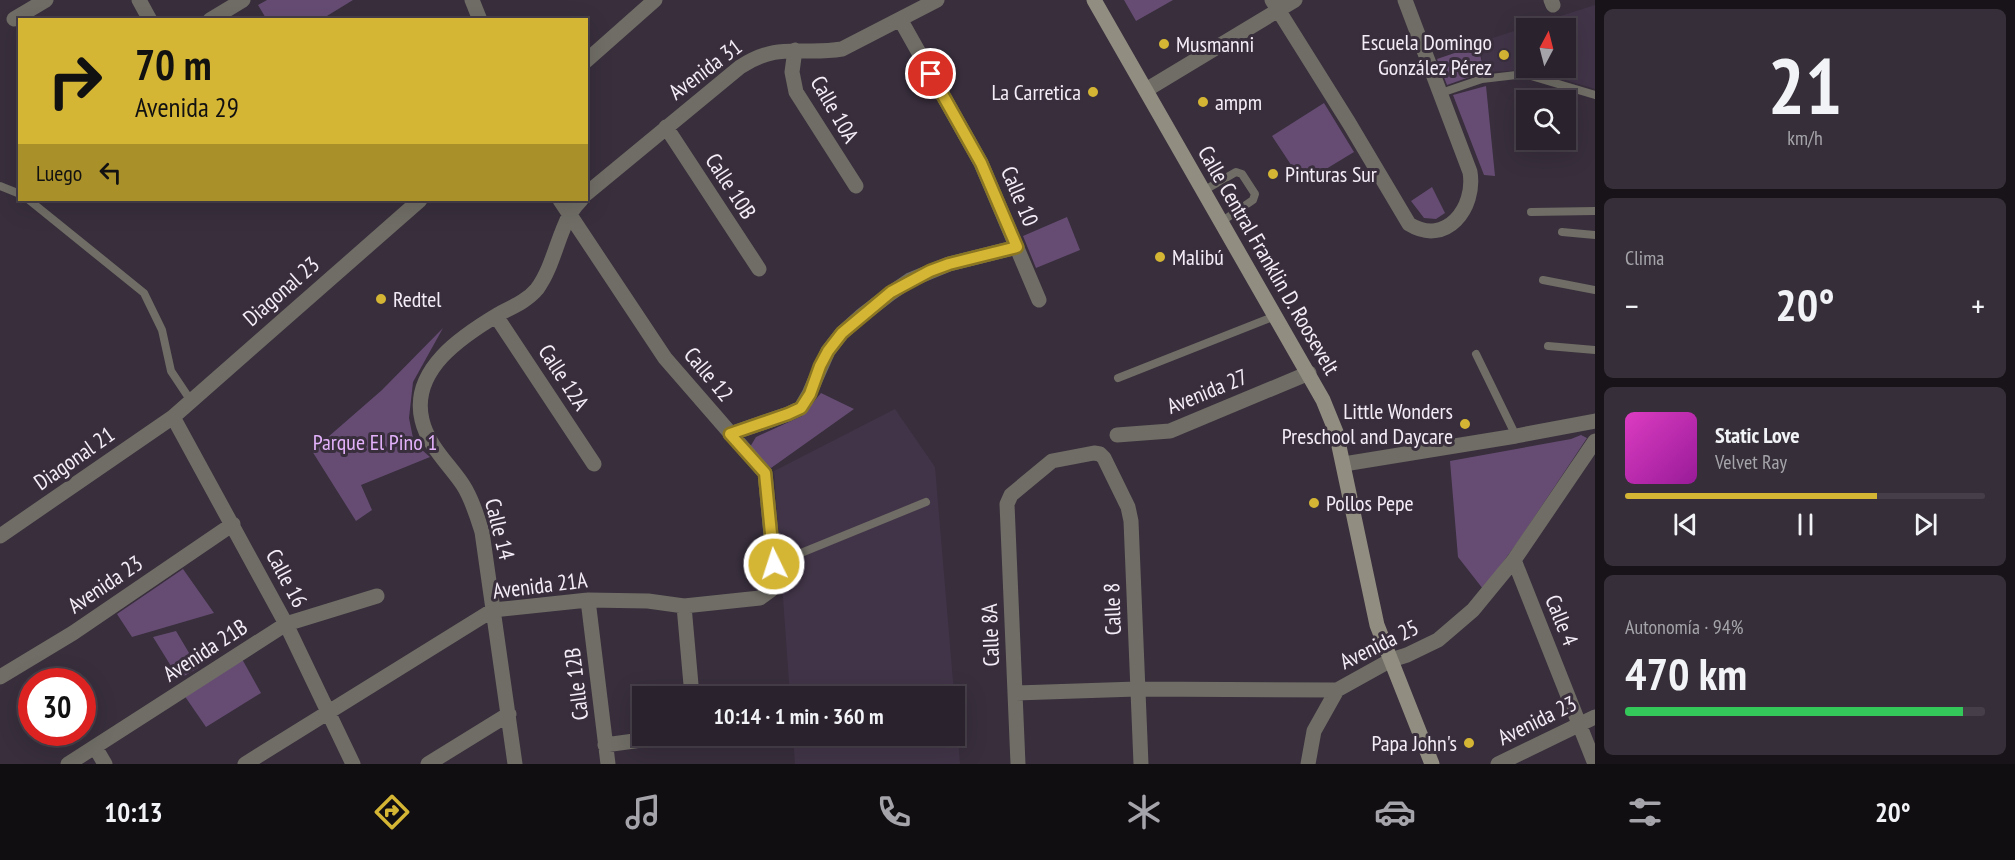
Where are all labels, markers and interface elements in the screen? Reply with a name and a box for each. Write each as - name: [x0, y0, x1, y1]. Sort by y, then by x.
- north arrow: [1516, 18, 1576, 78]
- map controls: [1516, 18, 1576, 150]
- place label: Escuela Domingo González Pérez: [1361, 28, 1492, 81]
- place label: Musmanni: [1176, 30, 1254, 58]
- street label: Avenida 31: [663, 32, 747, 106]
- text: 21: [1768, 35, 1842, 136]
- text: 70 m: [135, 37, 212, 92]
- marker: Musmanni: [1157, 37, 1171, 51]
- icon: right: [36, 42, 114, 120]
- pin: [905, 48, 956, 99]
- marker: Escuela Domingo González Pérez: [1497, 48, 1511, 62]
- icon: arrive: [914, 57, 947, 90]
- street label: Calle 10A: [805, 70, 866, 148]
- place label: La Carretica: [992, 78, 1081, 106]
- marker: La Carretica: [1086, 85, 1100, 99]
- place label: ampm: [1215, 88, 1262, 116]
- text: Avenida 29: [135, 90, 239, 124]
- button: search: [1516, 90, 1576, 150]
- marker: ampm: [1196, 95, 1210, 109]
- text: km/h: [1787, 125, 1823, 151]
- street label: Calle Central Franklin D. Roosevelt: [1192, 141, 1346, 379]
- street label: Calle 10B: [699, 148, 763, 224]
- icon: left: [94, 156, 127, 189]
- text: Luego: [36, 159, 82, 187]
- place label: Pinturas Sur: [1285, 160, 1377, 188]
- street label: Calle 10: [995, 162, 1045, 230]
- marker: Pinturas Sur: [1266, 167, 1280, 181]
- place label: Malibú: [1172, 243, 1224, 271]
- text: Clima: [1625, 245, 1664, 271]
- street label: Diagonal 23: [237, 250, 325, 332]
- marker: Malibú: [1153, 250, 1167, 264]
- text: 20°: [1775, 275, 1835, 333]
- text: −: [1625, 284, 1639, 327]
- text: +: [1971, 284, 1985, 327]
- place label: Redtel: [393, 285, 442, 313]
- marker: Redtel: [374, 292, 388, 306]
- street label: Calle 12A: [532, 339, 596, 416]
- street label: Calle 12: [678, 341, 740, 407]
- street label: Avenida 27: [1163, 362, 1251, 420]
- place label: Little Wonders Preschool and Daycare: [1282, 397, 1453, 450]
- marker: Little Wonders Preschool and Daycare: [1458, 417, 1472, 431]
- street label: Diagonal 21: [28, 420, 120, 496]
- text: Static Love: [1715, 421, 1800, 449]
- park label: Parque El Pino 1: [313, 428, 437, 456]
- text: Velvet Ray: [1715, 449, 1787, 475]
- place label: Pollos Pepe: [1326, 489, 1414, 517]
- street label: Calle 14: [479, 495, 521, 563]
- marker: Pollos Pepe: [1307, 496, 1321, 510]
- icon: previous: [1669, 508, 1702, 541]
- icon: pause: [1789, 508, 1822, 541]
- icon: next: [1909, 508, 1942, 541]
- position arrow: [742, 532, 806, 596]
- street label: Calle 16: [260, 544, 314, 612]
- street label: Avenida 23: [62, 549, 148, 619]
- street label: Avenida 21A: [491, 565, 589, 605]
- street label: Calle 8: [1097, 582, 1127, 636]
- street label: Calle 4: [1539, 590, 1585, 650]
- street label: Calle 8A: [975, 602, 1005, 667]
- street label: Avenida 21B: [158, 612, 252, 688]
- street label: Avenida 25: [1335, 613, 1423, 675]
- text: Autonomía · 94%: [1625, 614, 1743, 640]
- text: 470 km: [1625, 644, 1747, 702]
- street label: Calle 12B: [558, 646, 594, 722]
- speed limit sign: 30: [18, 668, 96, 746]
- street label: Avenida 23: [1493, 689, 1581, 751]
- text: 10:14 · 1 min · 360 m: [713, 702, 884, 730]
- place label: Papa John's: [1371, 729, 1457, 757]
- marker: Papa John's: [1462, 736, 1476, 750]
- icon: directions: [371, 791, 413, 833]
- icon: music: [622, 791, 664, 833]
- icon: phone: [873, 791, 915, 833]
- icon: climate: [1123, 791, 1165, 833]
- icon: car: [1374, 791, 1416, 833]
- icon: filters: [1624, 791, 1666, 833]
- text: 10:13: [104, 795, 163, 829]
- text: 20°: [1875, 795, 1911, 829]

